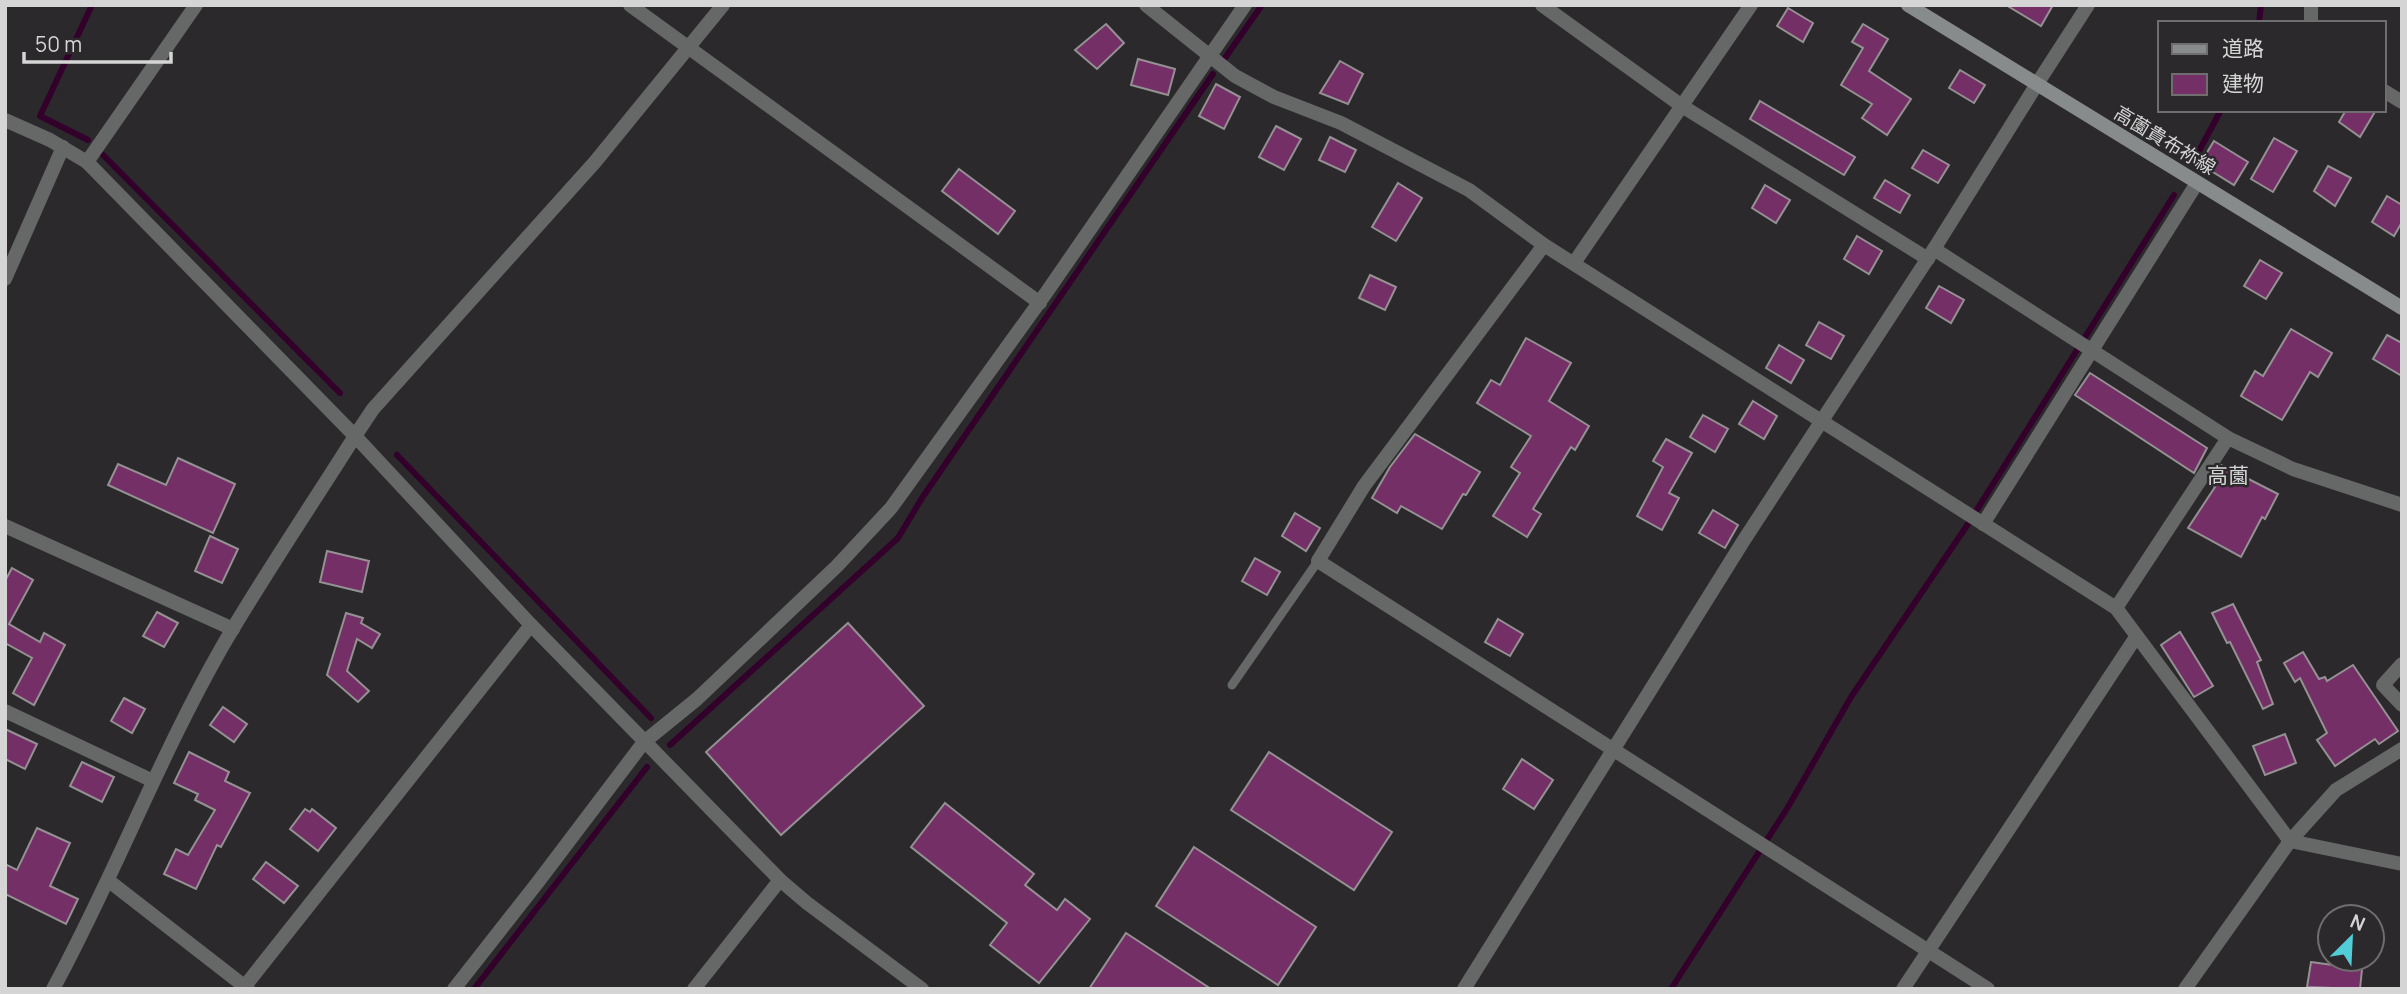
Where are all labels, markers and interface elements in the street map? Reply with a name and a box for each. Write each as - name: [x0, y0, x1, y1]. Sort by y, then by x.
- scale bar: [24, 21, 172, 65]
- legend: [2158, 21, 2386, 112]
- text: 50 m: [35, 30, 82, 58]
- text: 道路: [2222, 34, 2264, 62]
- text: 建物: [2222, 69, 2264, 97]
- street label: 高薗貴布祢線: [2109, 99, 2221, 181]
- district label: 高薗: [2207, 461, 2249, 489]
- north arrow: [2316, 903, 2386, 973]
- text: N: [2346, 908, 2369, 937]

